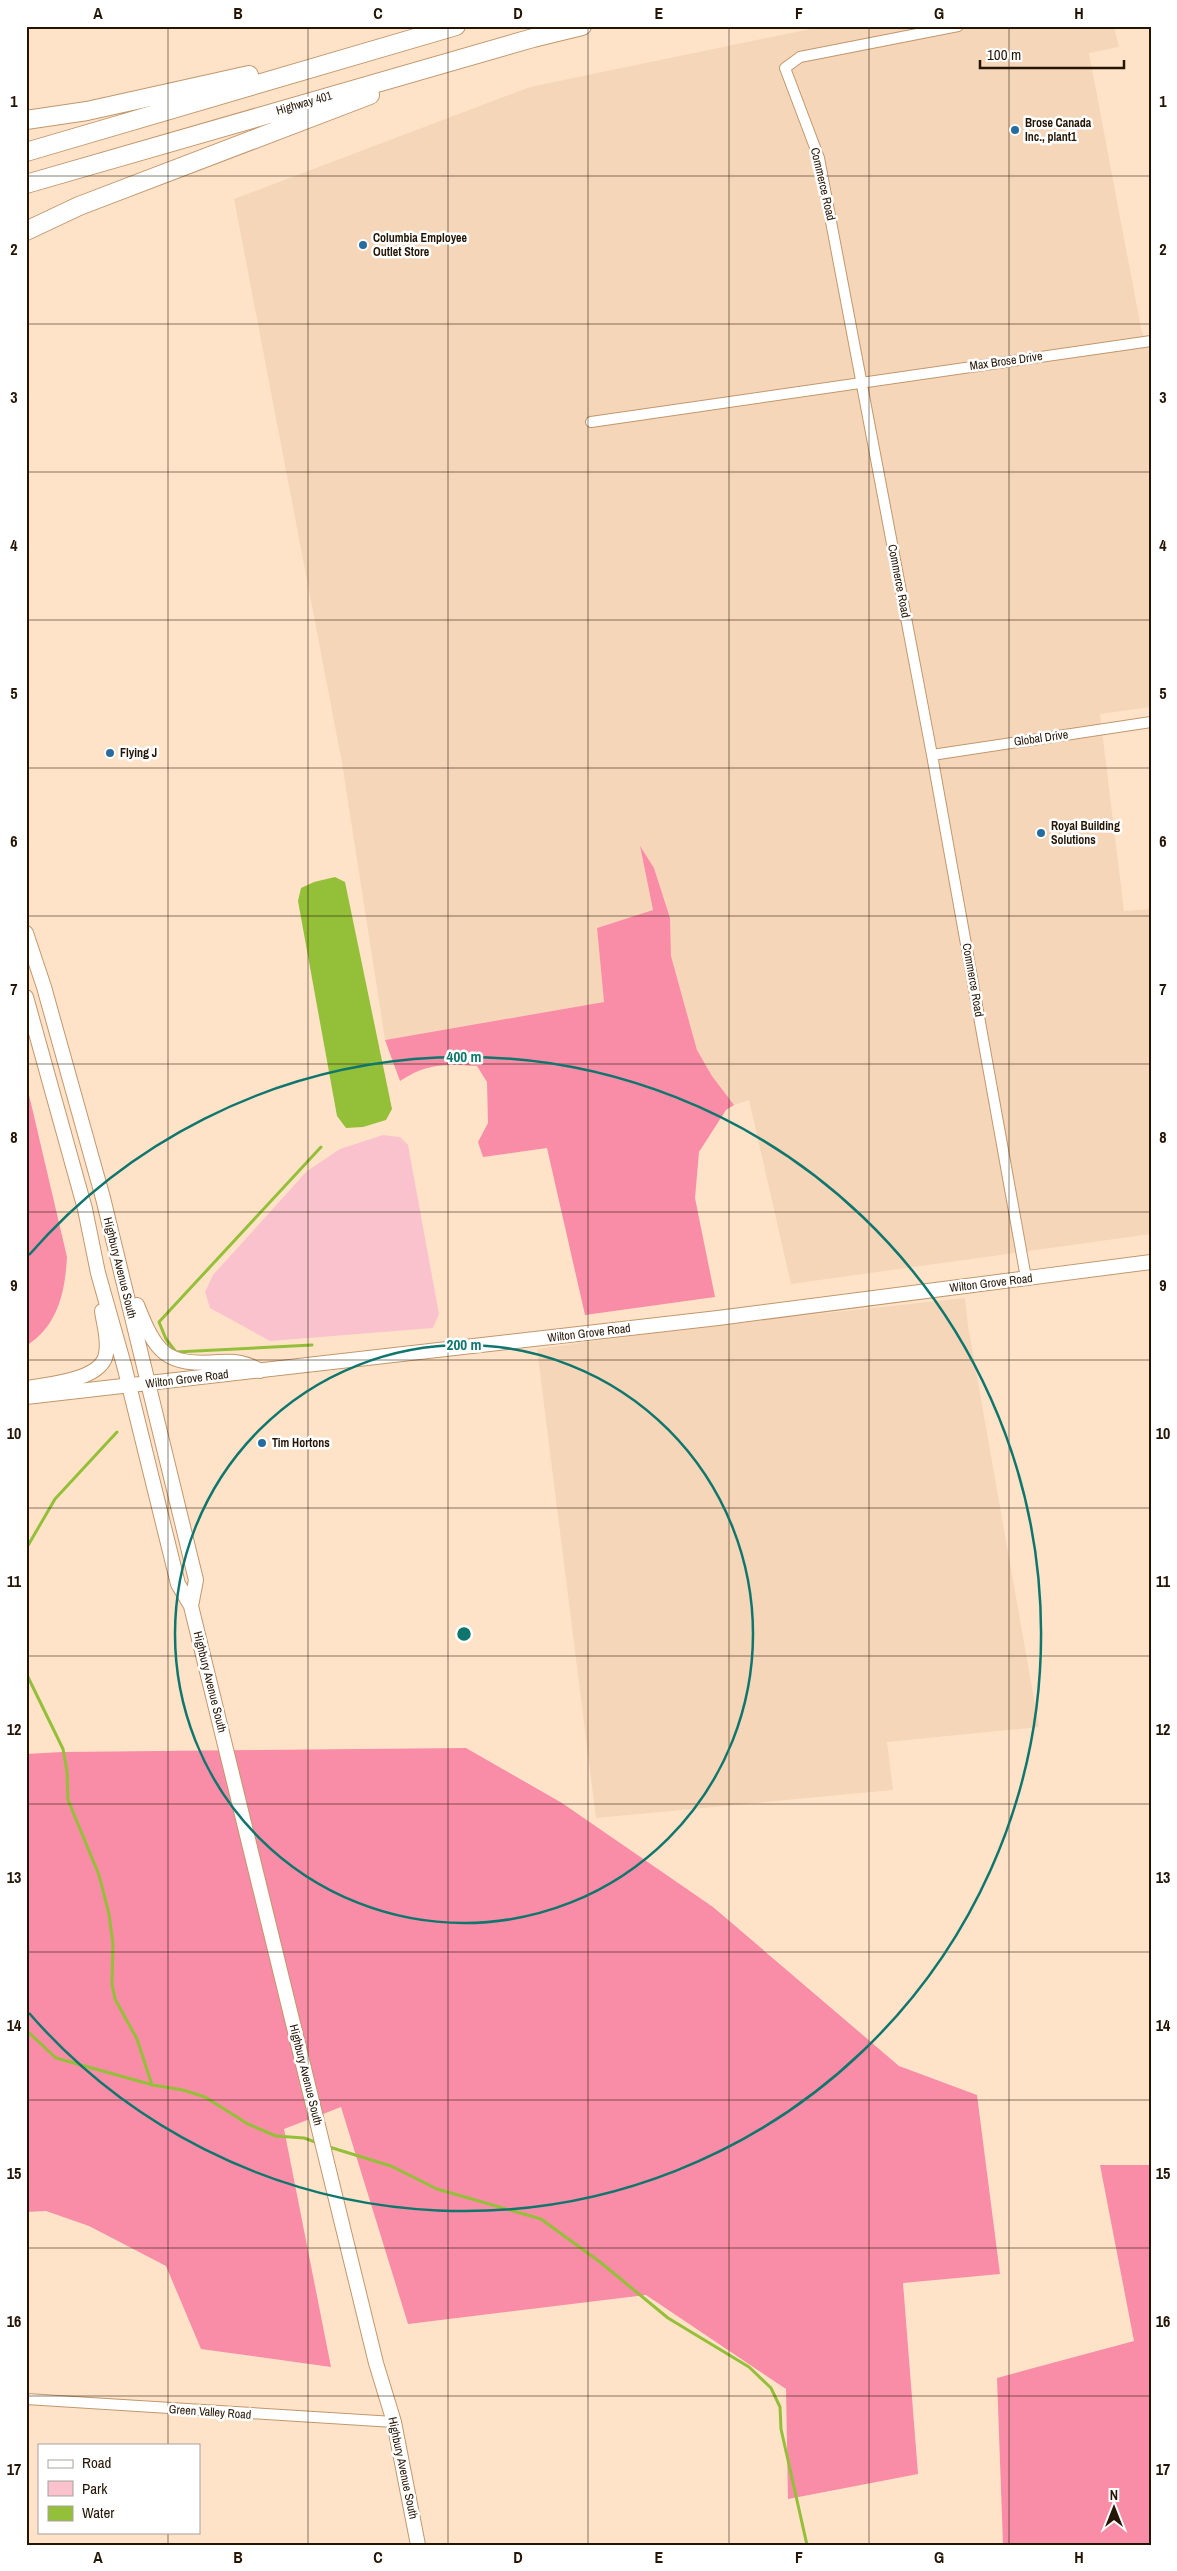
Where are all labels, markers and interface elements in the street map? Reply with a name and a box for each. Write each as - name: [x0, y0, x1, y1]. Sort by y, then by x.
- text: A: [93, 2, 103, 24]
- text: B: [233, 2, 243, 24]
- text: C: [373, 2, 383, 24]
- text: D: [513, 2, 523, 24]
- text: E: [655, 2, 664, 24]
- text: F: [795, 2, 803, 24]
- text: G: [934, 2, 944, 24]
- text: H: [1074, 2, 1084, 24]
- scale bar: [980, 38, 1123, 70]
- text: 100 m: [987, 44, 1021, 65]
- street label: Highway 401: [274, 87, 334, 119]
- text: 1: [10, 90, 18, 112]
- text: 1: [1159, 90, 1167, 112]
- place label: Brose Canada Inc., plant1: [1025, 115, 1092, 145]
- marker: Brose Canada Inc., plant1: [1009, 124, 1021, 136]
- street label: Commerce Road: [807, 146, 839, 222]
- place label: Columbia Employee Outlet Store: [373, 230, 468, 260]
- text: 2: [10, 238, 18, 260]
- text: 2: [1159, 238, 1167, 260]
- marker: Columbia Employee Outlet Store: [357, 239, 369, 251]
- street label: Max Brose Drive: [969, 348, 1043, 374]
- text: 3: [10, 386, 18, 408]
- text: 3: [1159, 386, 1167, 408]
- text: 4: [10, 534, 18, 556]
- text: 4: [1159, 534, 1167, 556]
- street label: Commerce Road: [884, 543, 914, 619]
- text: 5: [10, 682, 18, 704]
- text: 5: [1159, 682, 1167, 704]
- street label: Global Drive: [1013, 726, 1069, 750]
- place label: Flying J: [120, 745, 157, 761]
- marker: Flying J: [104, 747, 116, 759]
- place label: Royal Building Solutions: [1051, 818, 1120, 848]
- marker: Royal Building Solutions: [1035, 827, 1047, 839]
- text: 6: [10, 830, 18, 852]
- text: 6: [1159, 830, 1167, 852]
- street label: Commerce Road: [959, 942, 987, 1018]
- text: 7: [10, 978, 18, 1000]
- text: 7: [1159, 978, 1167, 1000]
- text: 400 m: [447, 1046, 481, 1067]
- text: 8: [10, 1126, 18, 1148]
- text: 8: [1159, 1126, 1167, 1148]
- street label: Highbury Avenue South: [100, 1216, 140, 1320]
- street label: Wilton Grove Road: [948, 1270, 1034, 1296]
- text: 9: [10, 1274, 18, 1296]
- text: 9: [1159, 1274, 1167, 1296]
- street label: Wilton Grove Road: [546, 1320, 632, 1346]
- text: 200 m: [447, 1334, 481, 1355]
- street label: Wilton Grove Road: [144, 1366, 230, 1392]
- text: 10: [7, 1422, 21, 1444]
- text: 10: [1156, 1422, 1170, 1444]
- place label: Tim Hortons: [272, 1435, 330, 1451]
- marker: Tim Hortons: [256, 1437, 268, 1449]
- text: 11: [7, 1570, 22, 1592]
- text: 11: [1156, 1570, 1171, 1592]
- centre of rings: [455, 1625, 473, 1643]
- street label: Highbury Avenue South: [190, 1630, 230, 1734]
- text: 12: [7, 1718, 21, 1740]
- text: 12: [1156, 1718, 1170, 1740]
- text: 13: [7, 1866, 21, 1888]
- text: 13: [1156, 1866, 1170, 1888]
- text: 14: [7, 2014, 22, 2036]
- text: 14: [1156, 2014, 1171, 2036]
- street label: Highbury Avenue South: [286, 2023, 326, 2127]
- text: 15: [7, 2162, 21, 2184]
- text: 15: [1156, 2162, 1170, 2184]
- text: 16: [7, 2310, 21, 2332]
- text: 16: [1156, 2310, 1170, 2332]
- street label: Green Valley Road: [168, 2401, 252, 2423]
- street label: Highbury Avenue South: [384, 2416, 422, 2520]
- legend: [38, 2444, 200, 2534]
- text: Road: [82, 2452, 111, 2473]
- text: 17: [7, 2458, 21, 2480]
- text: 17: [1156, 2458, 1170, 2480]
- text: Park: [82, 2478, 108, 2499]
- north arrow: [1090, 2484, 1140, 2534]
- text: N: [1110, 2486, 1118, 2504]
- text: Water: [82, 2502, 114, 2523]
- text: A: [93, 2546, 103, 2568]
- text: B: [233, 2546, 243, 2568]
- text: C: [373, 2546, 383, 2568]
- text: D: [513, 2546, 523, 2568]
- text: E: [655, 2546, 664, 2568]
- text: F: [795, 2546, 803, 2568]
- text: G: [934, 2546, 944, 2568]
- text: H: [1074, 2546, 1084, 2568]

